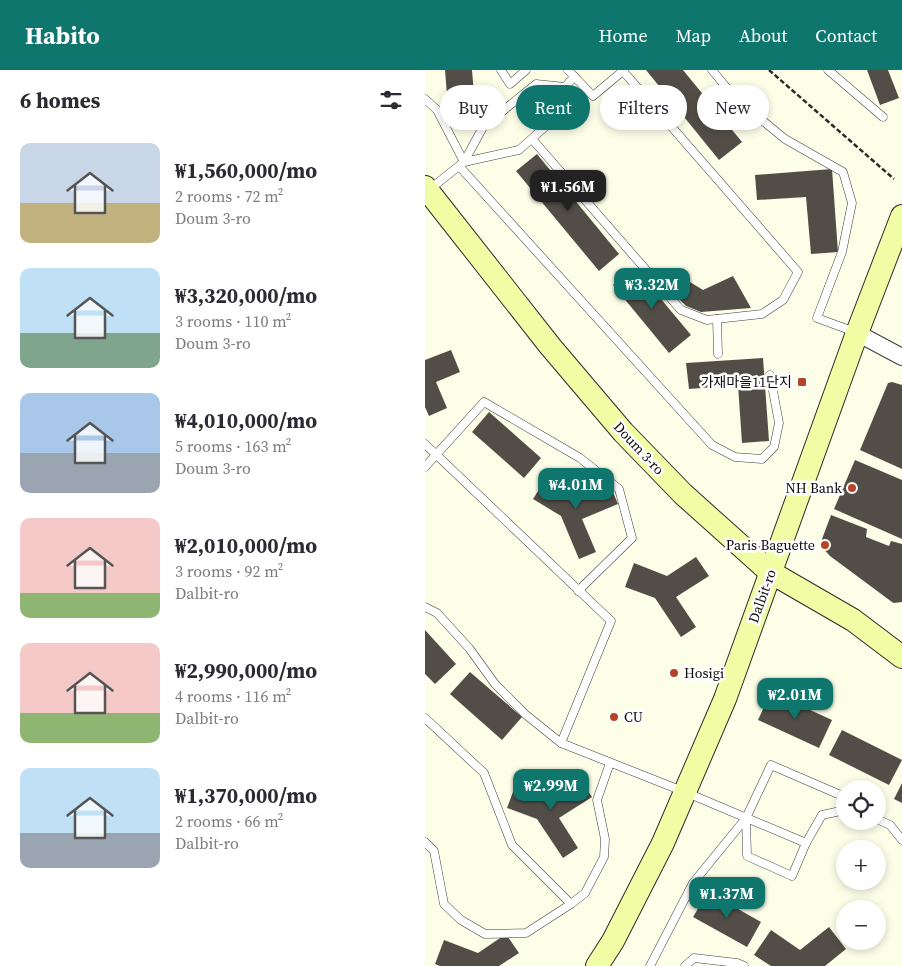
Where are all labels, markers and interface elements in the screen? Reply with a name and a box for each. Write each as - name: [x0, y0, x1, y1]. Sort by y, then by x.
- text: Habito: [25, 19, 100, 52]
- text: Home: [599, 23, 648, 48]
- text: Map: [676, 23, 711, 48]
- text: About: [739, 23, 787, 48]
- text: Contact: [815, 23, 877, 48]
- chip: Buy: [440, 85, 506, 130]
- chip: Rent: [516, 85, 590, 130]
- chip: Filters: [600, 85, 687, 130]
- chip: New: [697, 85, 769, 130]
- text: 6 homes: [20, 86, 100, 115]
- icon: filters: [377, 86, 405, 114]
- text: ₩1,560,000/mo: [175, 156, 317, 185]
- icon: home: [60, 163, 120, 223]
- pin: ₩1.56M: [527, 170, 609, 212]
- text: ₩1.56M: [541, 175, 595, 197]
- text: 2 rooms · 72 m²: [175, 185, 283, 207]
- text: Doum 3-ro: [175, 207, 251, 229]
- pin: ₩3.32M: [611, 268, 693, 310]
- text: ₩3.32M: [625, 273, 679, 295]
- text: ₩3,320,000/mo: [175, 281, 317, 310]
- icon: home: [60, 288, 120, 348]
- text: 3 rooms · 110 m²: [175, 310, 291, 332]
- text: Doum 3-ro: [175, 332, 251, 354]
- place label: 가재마을11단지: [701, 372, 792, 392]
- marker: 가재마을11단지: [796, 376, 808, 388]
- text: ₩4,010,000/mo: [175, 406, 317, 435]
- icon: home: [60, 413, 120, 473]
- street label: Doum 3-ro: [609, 417, 669, 479]
- text: 5 rooms · 163 m²: [175, 435, 291, 457]
- text: Doum 3-ro: [175, 457, 251, 479]
- pin: ₩4.01M: [535, 468, 617, 510]
- text: ₩4.01M: [549, 473, 603, 495]
- place label: NH Bank: [786, 478, 842, 498]
- marker: NH Bank: [846, 482, 858, 494]
- text: ₩2,010,000/mo: [175, 531, 317, 560]
- place label: Paris Baguette: [726, 535, 815, 555]
- icon: home: [60, 538, 120, 598]
- marker: Paris Baguette: [819, 539, 831, 551]
- text: 3 rooms · 92 m²: [175, 560, 283, 582]
- street label: Dalbit-ro: [743, 566, 781, 626]
- text: Dalbit-ro: [175, 582, 239, 604]
- text: ₩2,990,000/mo: [175, 656, 317, 685]
- icon: home: [60, 663, 120, 723]
- place label: Hosigi: [684, 663, 724, 683]
- marker: Hosigi: [668, 667, 680, 679]
- pin: ₩2.01M: [754, 678, 836, 720]
- text: ₩2.01M: [768, 683, 822, 705]
- text: 4 rooms · 116 m²: [175, 685, 291, 707]
- text: Dalbit-ro: [175, 707, 239, 729]
- place label: CU: [624, 707, 643, 727]
- marker: CU: [608, 711, 620, 723]
- pin: ₩2.99M: [510, 768, 592, 811]
- text: ₩2.99M: [524, 774, 578, 796]
- map controls: [836, 780, 886, 950]
- button: locate: [836, 780, 886, 830]
- text: ₩1,370,000/mo: [175, 781, 317, 810]
- icon: home: [60, 788, 120, 848]
- text: 2 rooms · 66 m²: [175, 810, 283, 832]
- text: Dalbit-ro: [175, 832, 239, 854]
- button: +: [836, 840, 886, 890]
- pin: ₩1.37M: [686, 876, 768, 919]
- text: ₩1.37M: [700, 882, 754, 904]
- button: −: [836, 900, 886, 950]

